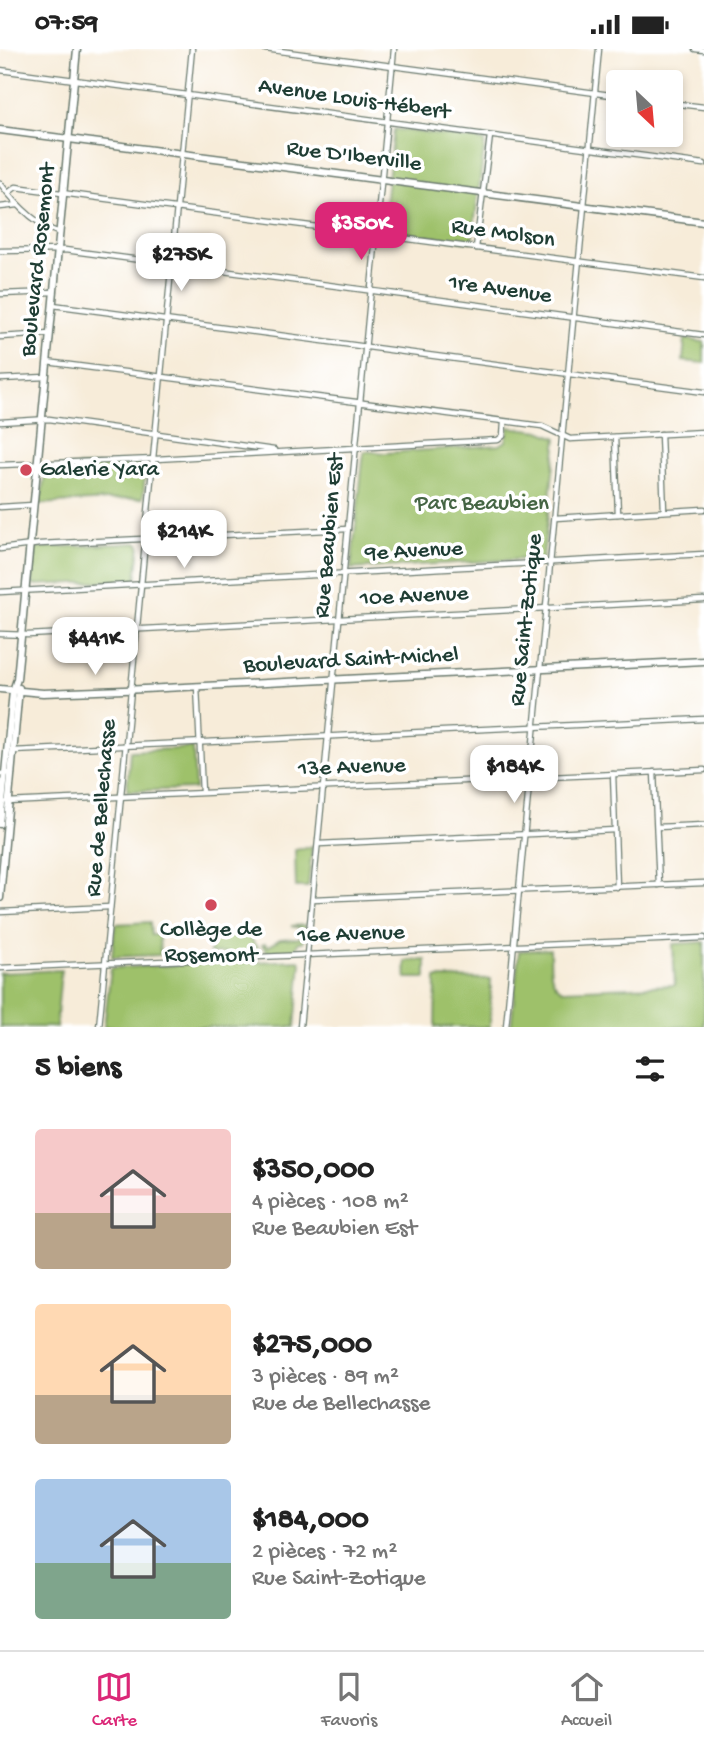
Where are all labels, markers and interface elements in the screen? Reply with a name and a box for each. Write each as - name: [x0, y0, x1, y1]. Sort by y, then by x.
- text: 07:59: [35, 9, 98, 40]
- north arrow: [606, 70, 682, 147]
- map controls: [606, 70, 683, 147]
- street label: Avenue Louis-Hébert: [257, 73, 453, 127]
- street label: Rue D'Iberville: [285, 135, 424, 179]
- street label: Boulevard Rosemont: [15, 160, 63, 359]
- pin: $350K: [312, 203, 410, 262]
- text: $350K: [331, 211, 391, 238]
- street label: Rue Molson: [449, 213, 557, 255]
- pin: $275K: [132, 233, 230, 293]
- text: $275K: [152, 242, 210, 269]
- street label: 1re Avenue: [446, 269, 554, 311]
- street label: Rue Beaubien Est: [309, 451, 351, 619]
- place label: Galerie Yara: [40, 457, 160, 484]
- marker: Galerie Yara: [18, 462, 34, 478]
- park label: Parc Beaubien: [414, 491, 549, 518]
- pin: $214K: [135, 511, 233, 570]
- text: $214K: [157, 519, 211, 546]
- street label: Rue Saint-Zotique: [504, 531, 550, 708]
- street label: 9e Avenue: [363, 536, 465, 568]
- street label: 10e Avenue: [358, 581, 470, 613]
- pin: $441K: [46, 617, 144, 677]
- text: $441K: [68, 626, 122, 653]
- street label: Boulevard Saint-Michel: [242, 642, 459, 680]
- street label: Rue de Bellechasse: [81, 717, 123, 898]
- pin: $184K: [465, 745, 563, 805]
- street label: 13e Avenue: [297, 753, 407, 783]
- text: $184K: [486, 754, 542, 781]
- marker: Collège de Rosemont: [203, 897, 219, 913]
- place label: Collège de Rosemont: [160, 917, 263, 970]
- street label: 16e Avenue: [296, 920, 406, 950]
- icon: filters: [631, 1050, 669, 1088]
- text: 5 biens: [35, 1052, 121, 1087]
- text: $350,000: [252, 1154, 374, 1189]
- icon: home: [91, 1157, 175, 1241]
- text: 4 pièces · 108 m²: [252, 1189, 409, 1216]
- text: Rue Beaubien Est: [252, 1216, 417, 1243]
- text: $275,000: [252, 1329, 372, 1364]
- icon: home: [91, 1332, 175, 1416]
- text: 3 pièces · 89 m²: [252, 1364, 399, 1391]
- text: Rue de Bellechasse: [252, 1391, 430, 1418]
- text: $184,000: [252, 1504, 369, 1539]
- icon: home: [91, 1507, 175, 1591]
- text: 2 pièces · 72 m²: [252, 1539, 397, 1566]
- text: Rue Saint-Zotique: [252, 1566, 426, 1593]
- tab: Carte: [92, 1668, 137, 1733]
- tab: Favoris: [321, 1668, 377, 1733]
- tab: Accueil: [561, 1668, 612, 1733]

